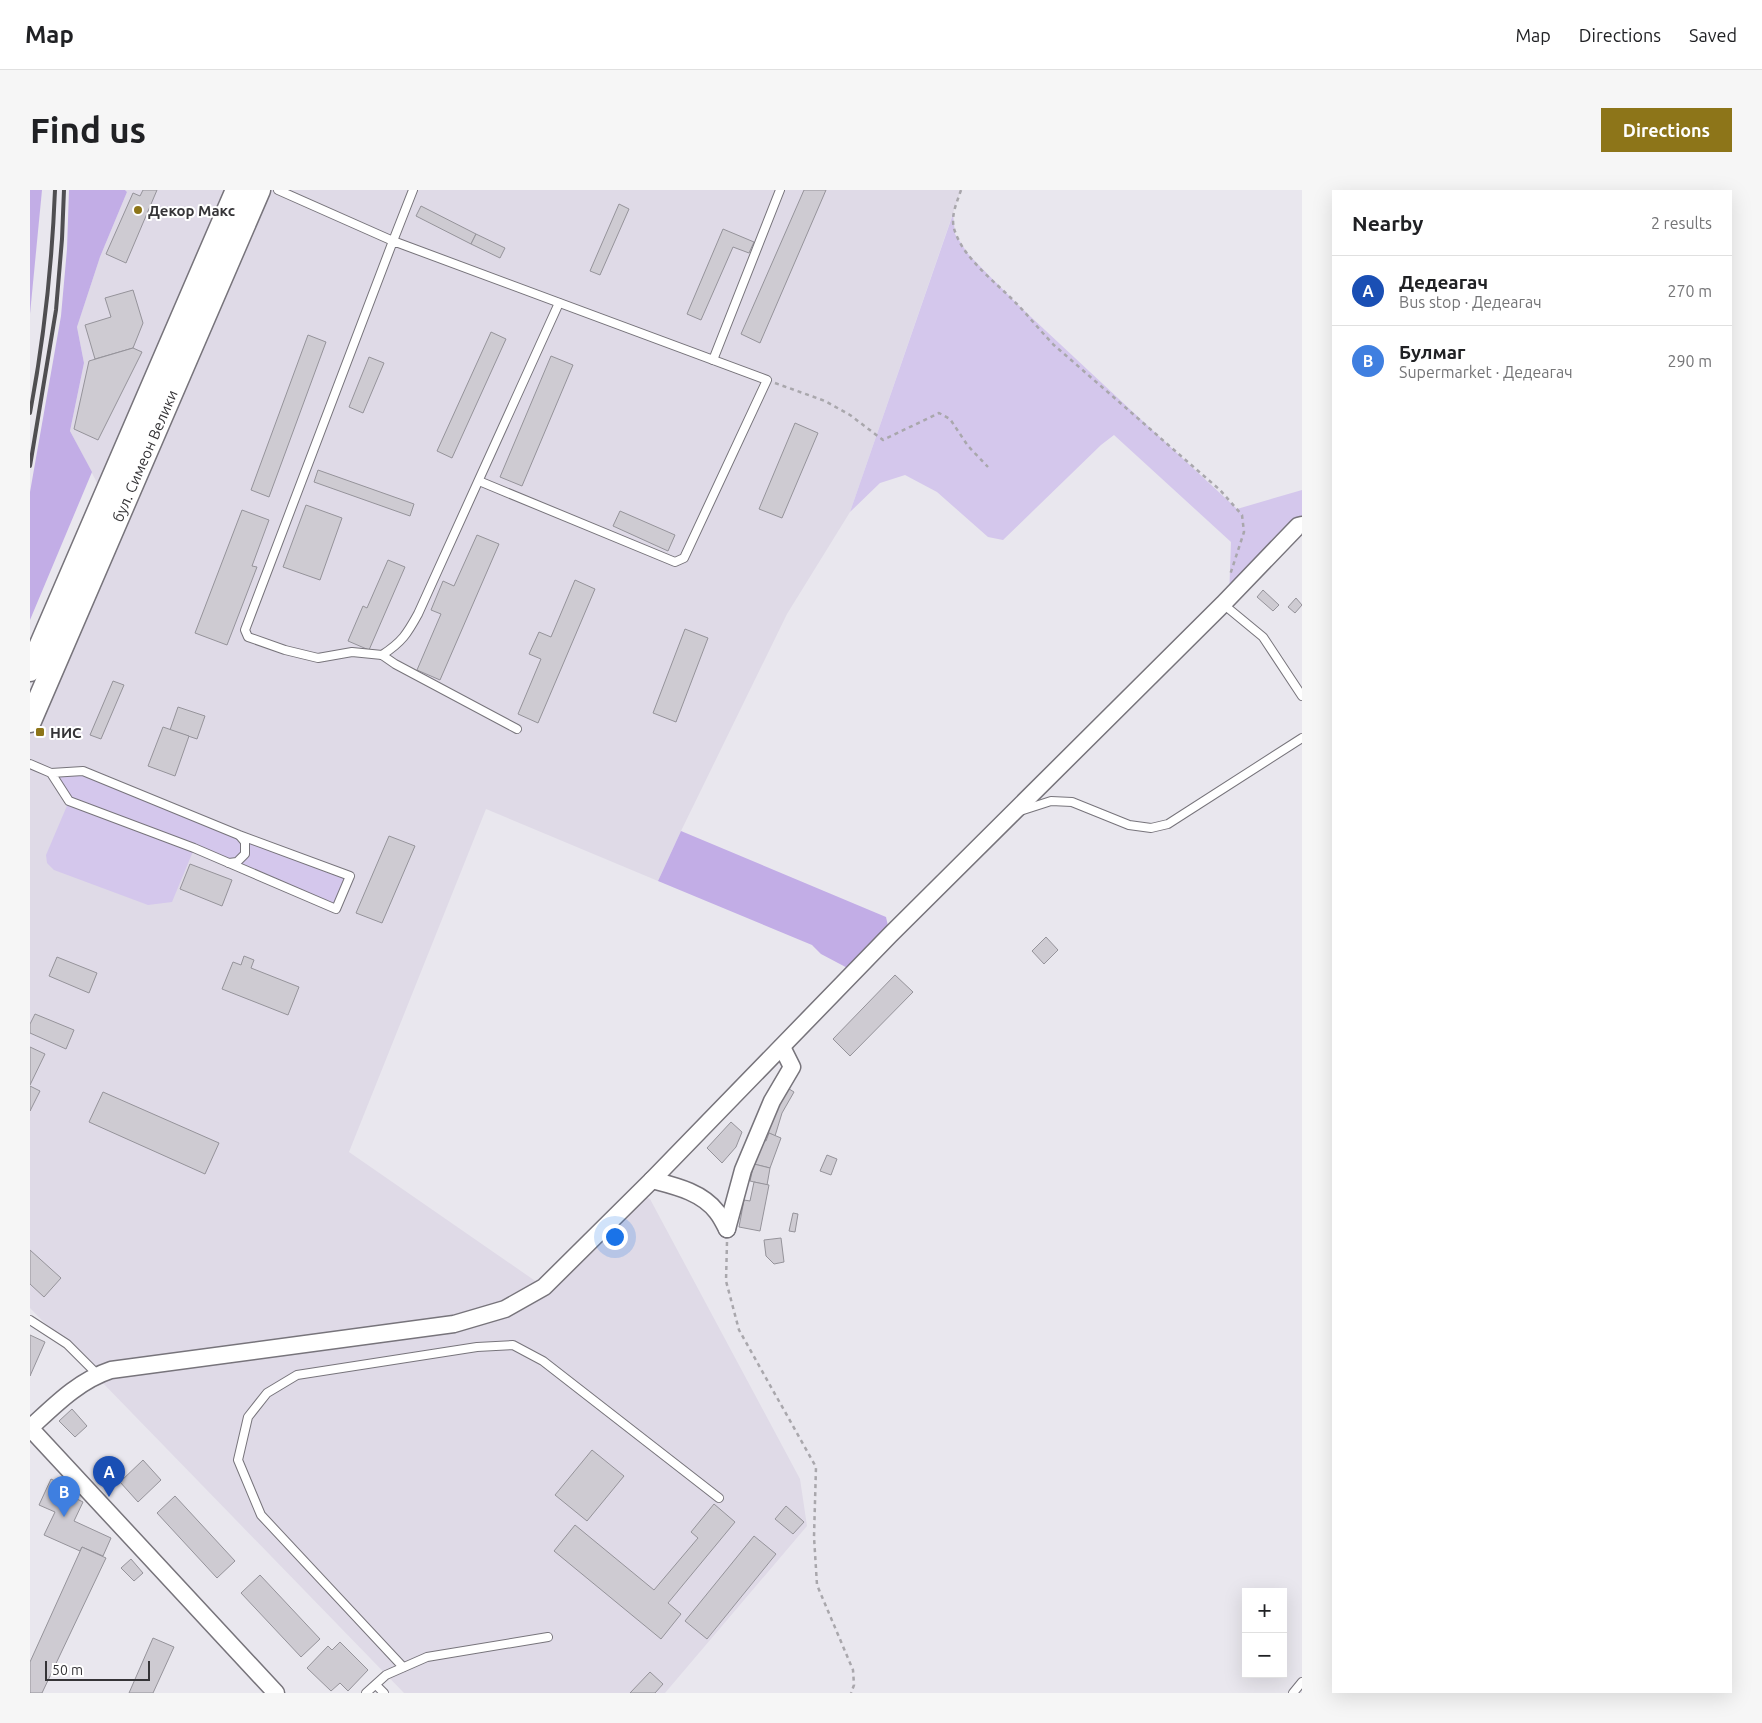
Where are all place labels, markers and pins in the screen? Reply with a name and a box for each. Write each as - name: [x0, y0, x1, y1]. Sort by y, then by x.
- place label: Декор Макс: [148, 202, 235, 219]
- marker: Декор Макс: [132, 204, 144, 216]
- place label: НИС: [50, 724, 82, 741]
- marker: НИС: [34, 726, 46, 738]
- pin: A: [93, 1456, 125, 1497]
- pin: B: [48, 1476, 80, 1517]

